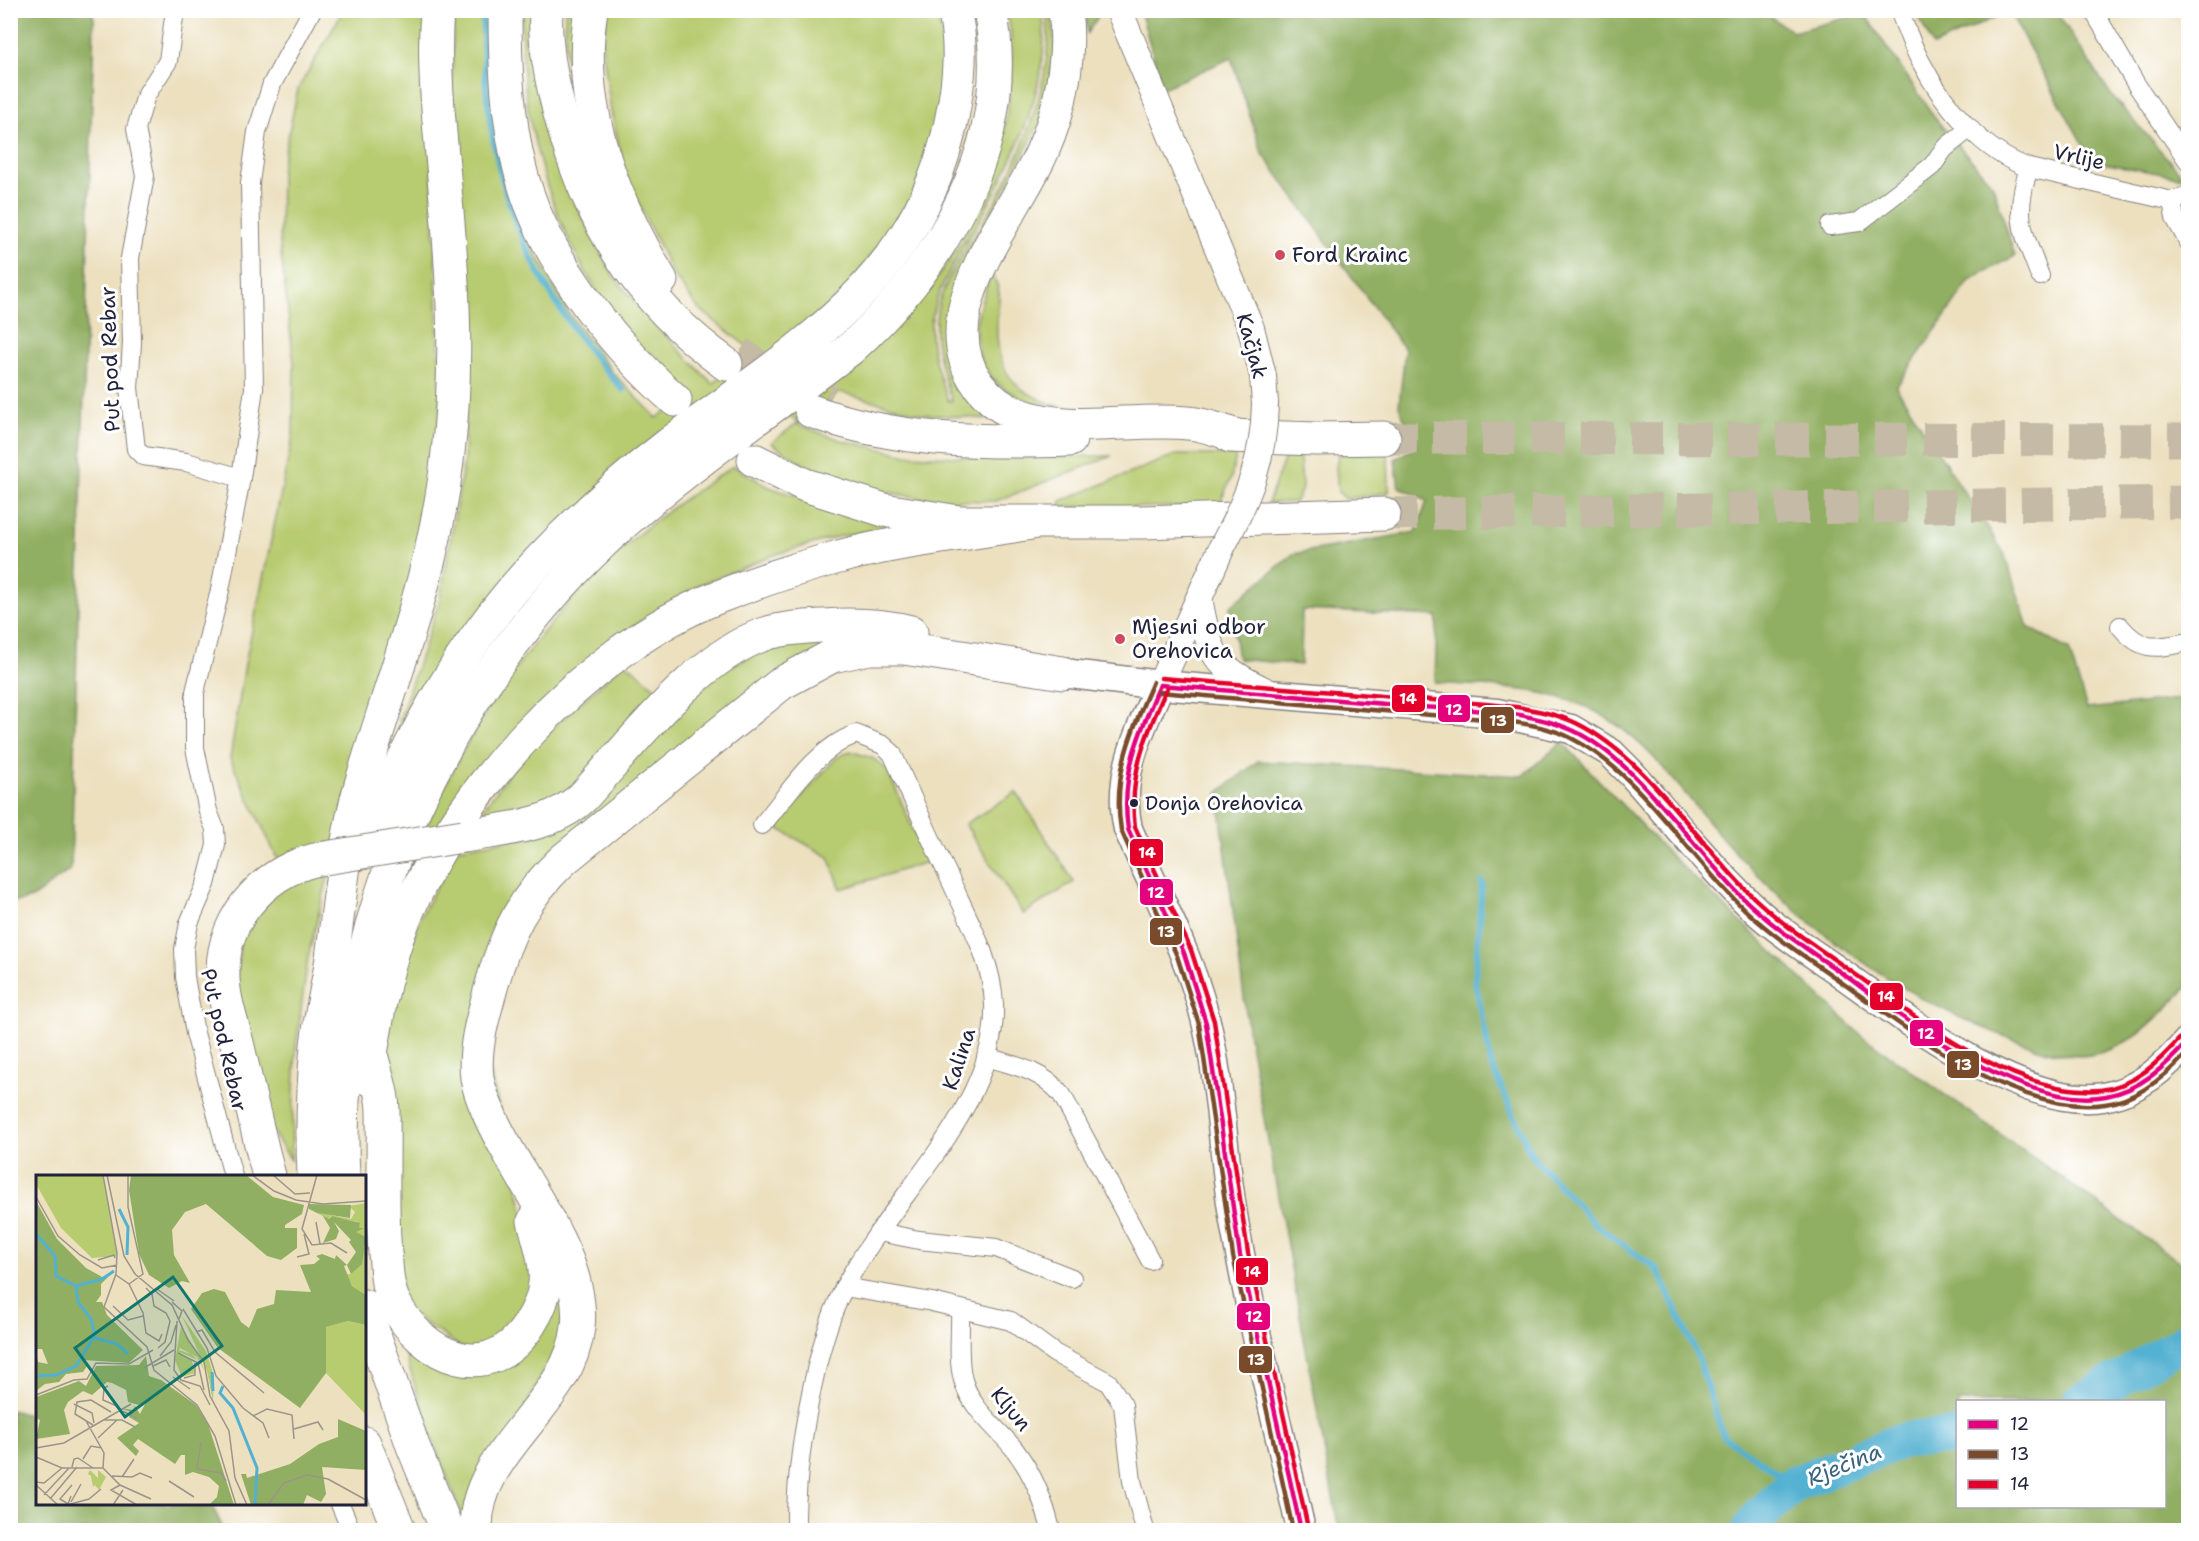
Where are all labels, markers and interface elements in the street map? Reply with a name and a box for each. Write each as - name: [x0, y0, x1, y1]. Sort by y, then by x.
- street label: Vrlije: [2051, 138, 2107, 176]
- place label: Ford Krainc: [1292, 241, 1408, 269]
- marker: Ford Krainc: [1273, 248, 1287, 262]
- street label: Put pod Rebar: [93, 286, 127, 432]
- street label: Kačjak: [1230, 310, 1274, 382]
- place label: Mjesni odbor Orehovica: [1132, 613, 1266, 665]
- marker: Mjesni odbor Orehovica: [1113, 632, 1127, 646]
- line badge: 14: [1391, 684, 1426, 713]
- text: 14: [1399, 688, 1417, 709]
- line badge: 12: [1437, 694, 1471, 723]
- text: 12: [1445, 699, 1463, 720]
- line badge: 13: [1480, 706, 1515, 734]
- text: 13: [1489, 710, 1507, 731]
- place label: Donja Orehovica: [1145, 790, 1303, 816]
- marker: Donja Orehovica: [1128, 797, 1140, 809]
- line badge: 14: [1129, 838, 1164, 867]
- text: 14: [1138, 842, 1156, 863]
- line badge: 12: [1139, 878, 1174, 906]
- text: 12: [1147, 882, 1165, 903]
- line badge: 13: [1149, 917, 1183, 946]
- text: 13: [1157, 921, 1175, 942]
- street label: Put pod Rebar: [194, 966, 254, 1114]
- line badge: 14: [1869, 982, 1904, 1011]
- text: 14: [1877, 986, 1895, 1007]
- line badge: 12: [1909, 1019, 1944, 1047]
- text: 12: [1917, 1023, 1935, 1044]
- street label: Kalina: [936, 1024, 982, 1094]
- line badge: 13: [1946, 1050, 1980, 1079]
- text: 13: [1954, 1054, 1972, 1075]
- inset map: [36, 1175, 366, 1505]
- line badge: 14: [1235, 1257, 1269, 1286]
- text: 14: [1243, 1261, 1261, 1282]
- line badge: 12: [1236, 1302, 1271, 1331]
- text: 12: [1245, 1306, 1263, 1327]
- line badge: 13: [1238, 1345, 1273, 1374]
- text: 13: [1247, 1349, 1265, 1370]
- street label: Kljun: [984, 1381, 1038, 1437]
- legend: [1956, 1400, 2166, 1508]
- text: 12: [2010, 1412, 2029, 1436]
- water label: Rječina: [1803, 1436, 1886, 1492]
- text: 13: [2010, 1442, 2029, 1466]
- text: 14: [2010, 1472, 2029, 1496]

